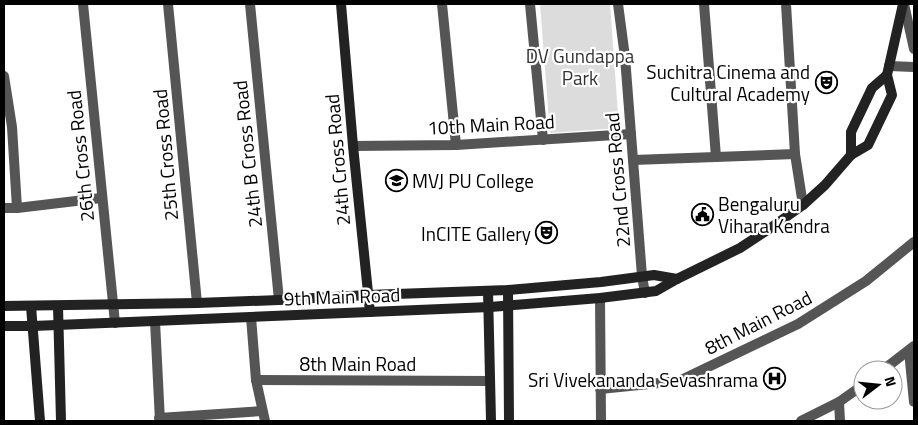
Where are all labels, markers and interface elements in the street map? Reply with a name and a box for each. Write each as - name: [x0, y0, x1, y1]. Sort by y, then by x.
- park label: DV Gundappa Park: [526, 41, 635, 92]
- place label: Suchitra Cinema and Cultural Academy: [646, 57, 810, 108]
- theatre icon: Suchitra Cinema and Cultural Academy: [814, 70, 838, 94]
- street label: 24th B Cross Road: [225, 79, 269, 229]
- street label: 25th Cross Road: [145, 88, 185, 222]
- street label: 26th Cross Road: [59, 89, 101, 223]
- street label: 24th Cross Road: [317, 93, 357, 227]
- street label: 10th Main Road: [427, 106, 555, 142]
- street label: 22nd Cross Road: [597, 111, 637, 249]
- place label: MVJ PU College: [412, 166, 534, 195]
- school or university icon: MVJ PU College: [384, 168, 408, 192]
- place label: Bengaluru Vihara Kendra: [718, 189, 830, 240]
- public building icon: Bengaluru Vihara Kendra: [690, 202, 714, 226]
- place label: InCITE Gallery: [421, 219, 531, 248]
- theatre icon: InCITE Gallery: [535, 221, 559, 245]
- street label: 9th Main Road: [283, 279, 401, 313]
- street label: 8th Main Road: [699, 283, 817, 361]
- street label: 8th Main Road: [300, 349, 416, 378]
- north arrow: [853, 360, 903, 410]
- place label: Sri Vivekananda Sevashrama: [528, 365, 758, 394]
- hospital icon: Sri Vivekananda Sevashrama: [762, 367, 786, 391]
- text: N: [880, 374, 902, 389]

